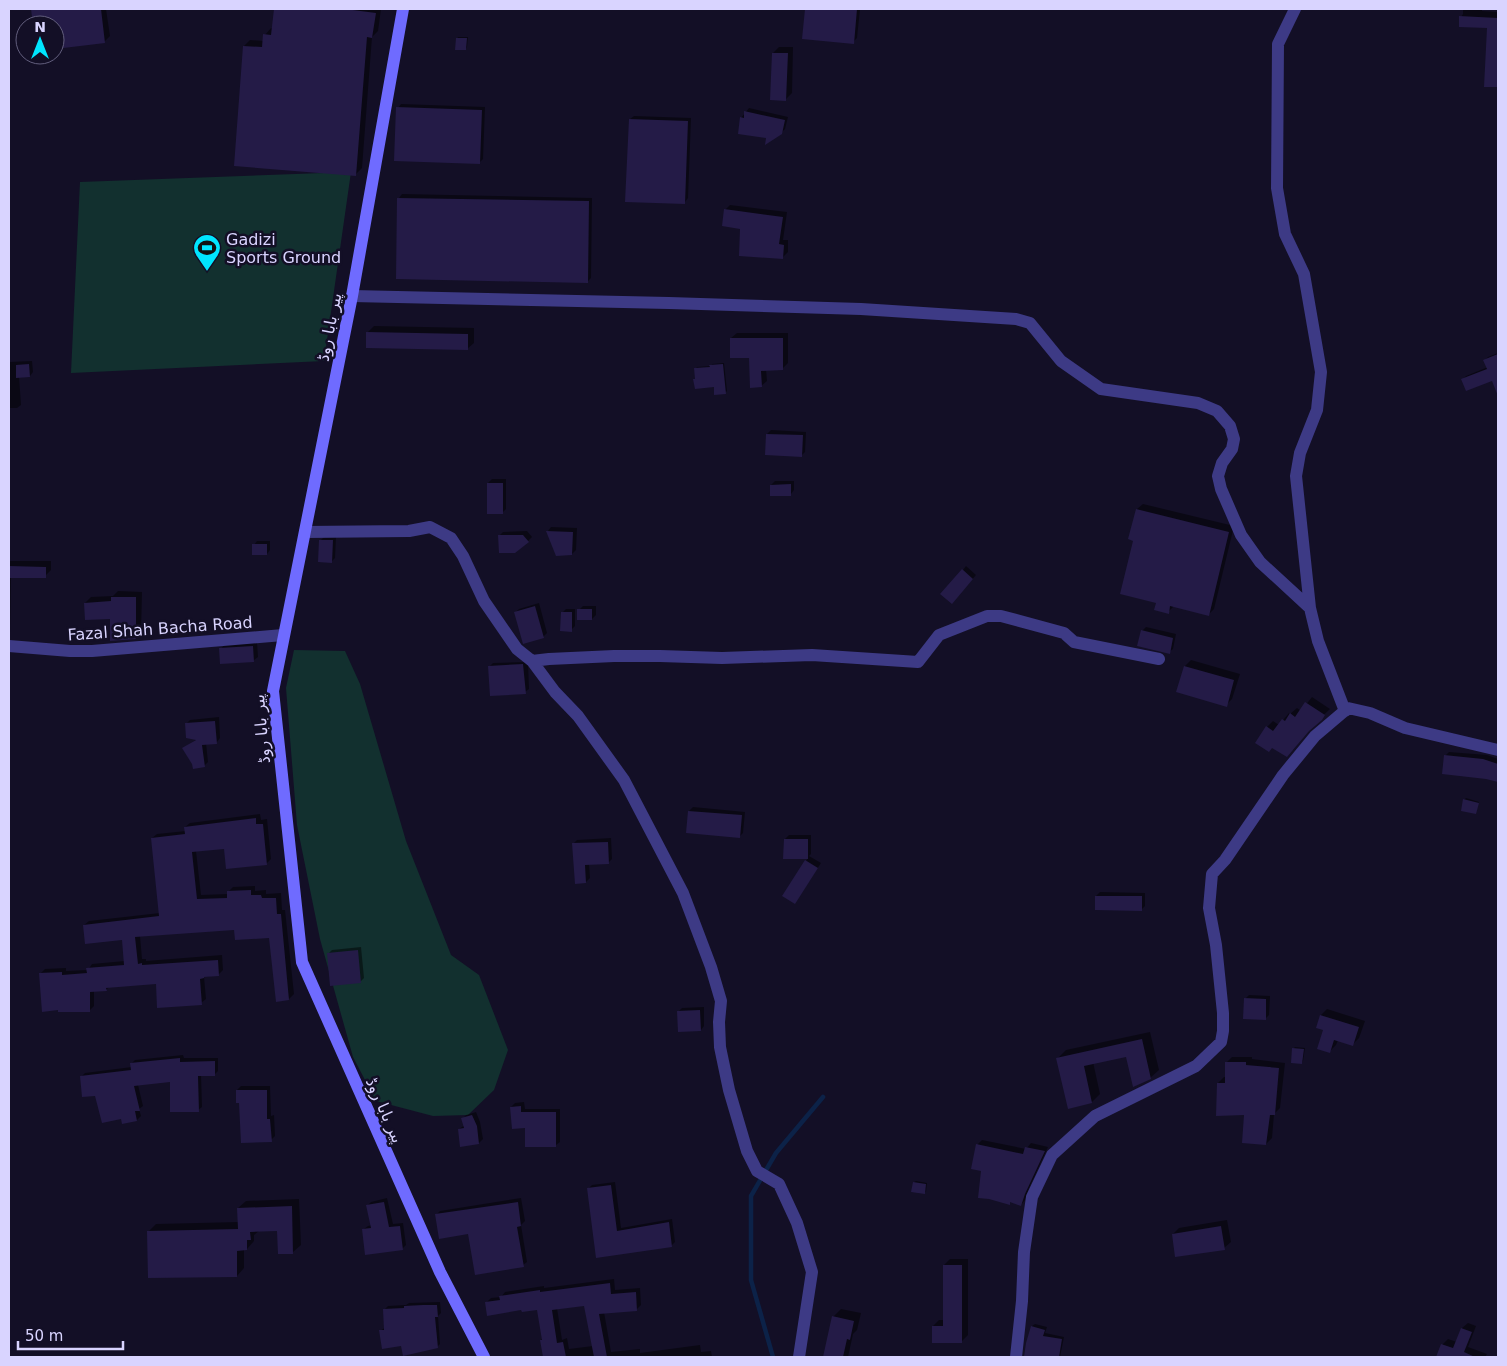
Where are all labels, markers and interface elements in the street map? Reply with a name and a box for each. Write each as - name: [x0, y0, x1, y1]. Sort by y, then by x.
- north arrow: [15, 15, 65, 65]
- text: N: [34, 19, 46, 35]
- place label: Gadizi Sports Ground: [226, 230, 341, 267]
- sports icon: Gadizi Sports Ground: [192, 233, 222, 272]
- street label: پیر بابا روڈ: [314, 291, 346, 363]
- street label: Fazal Shah Bacha Road: [67, 613, 253, 644]
- street label: پیر بابا روڈ: [249, 693, 275, 764]
- street label: پیر بابا روڈ: [361, 1075, 407, 1146]
- scale bar: [18, 1318, 122, 1350]
- text: 50 m: [25, 1327, 63, 1345]

